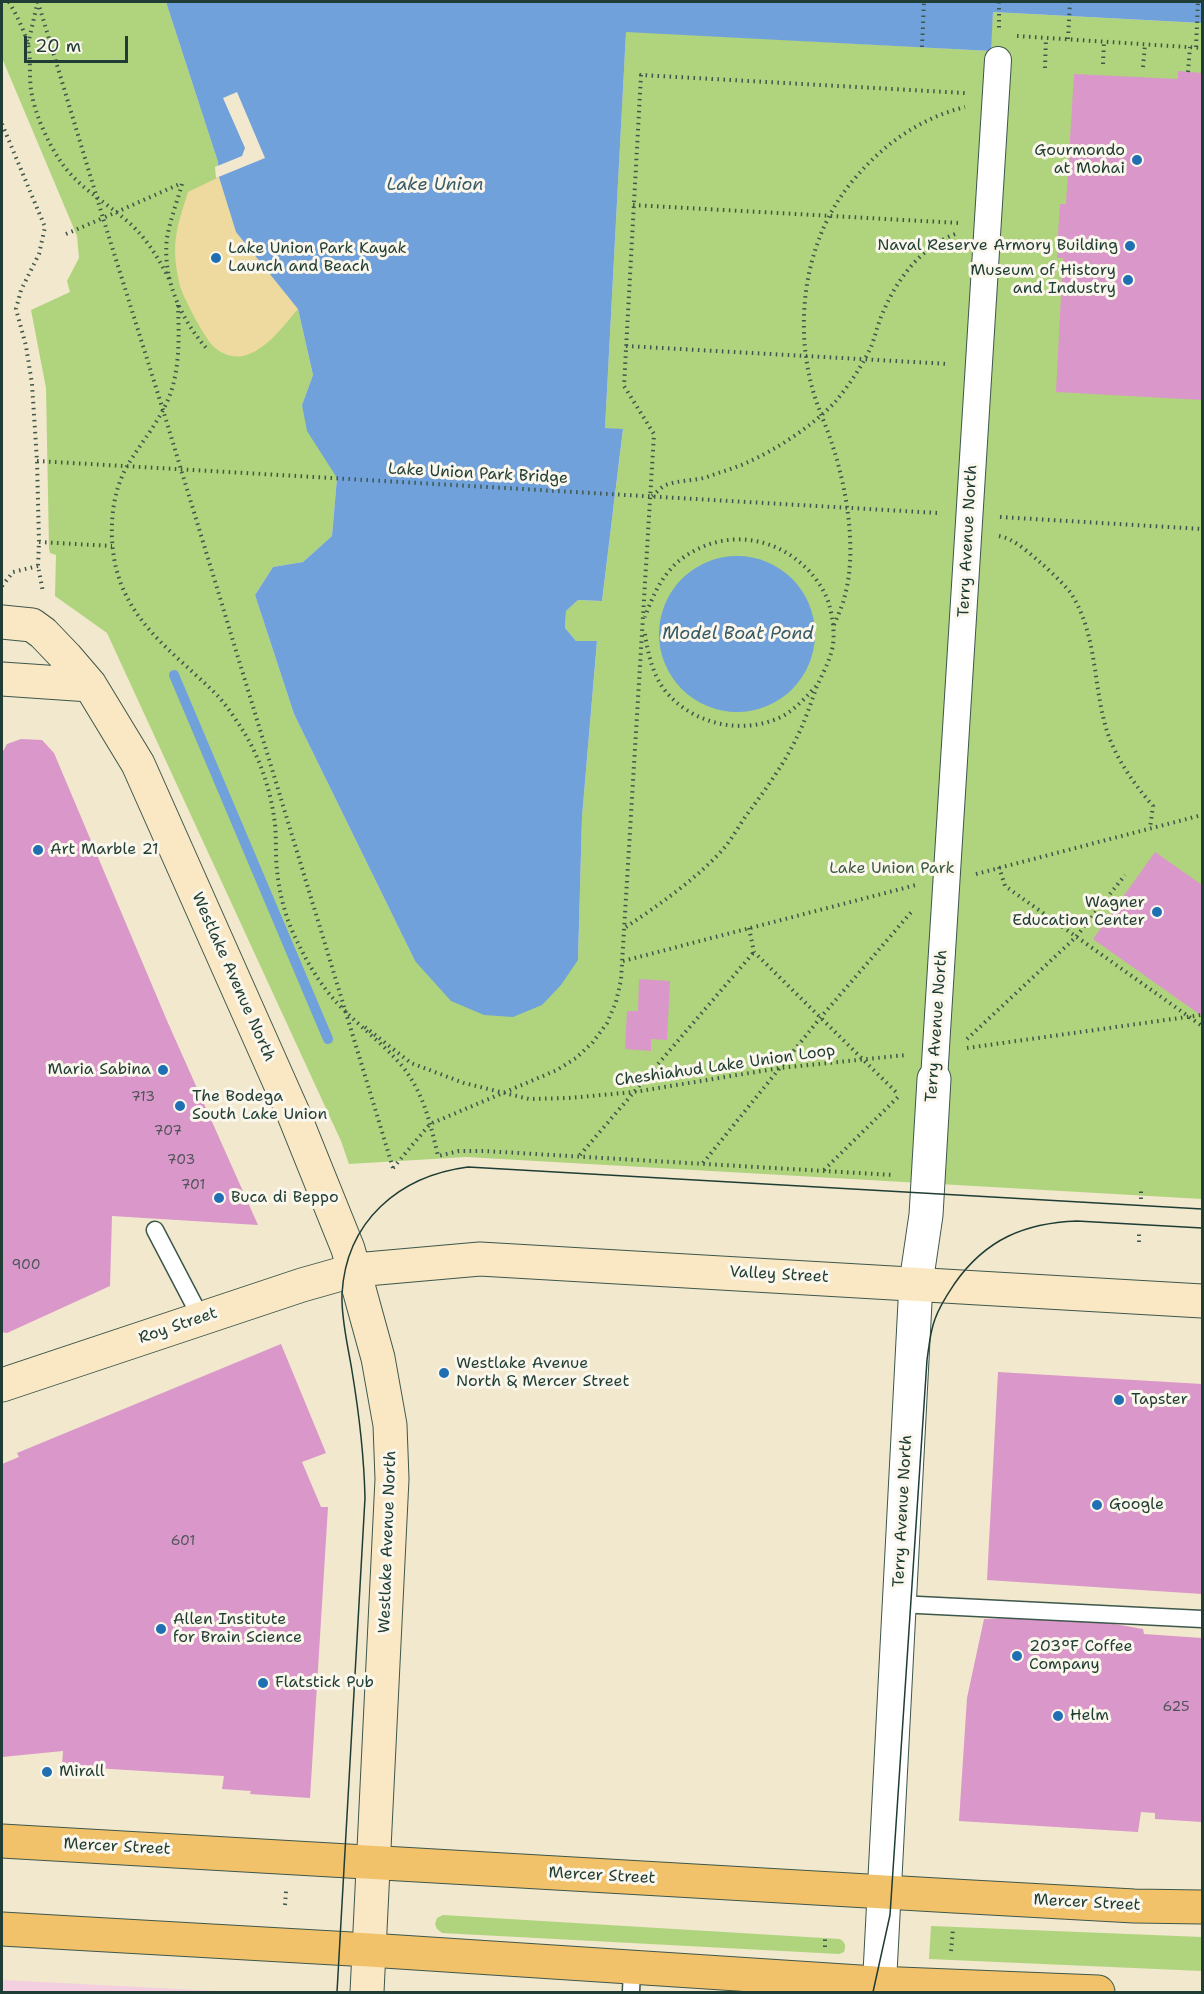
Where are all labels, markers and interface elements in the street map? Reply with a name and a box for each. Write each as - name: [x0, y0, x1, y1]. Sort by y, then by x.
- scale bar: [27, 24, 130, 62]
- text: 20 m: [35, 34, 81, 58]
- place label: Gourmondo at Mohai: [1034, 141, 1125, 179]
- marker: Gourmondo at Mohai: [1130, 153, 1144, 167]
- water label: Lake Union: [387, 174, 483, 196]
- place label: Naval Reserve Armory Building: [877, 236, 1118, 256]
- place label: Lake Union Park Kayak Launch and Beach: [228, 239, 407, 277]
- marker: Naval Reserve Armory Building: [1123, 239, 1137, 253]
- marker: Lake Union Park Kayak Launch and Beach: [209, 251, 223, 265]
- place label: Museum of History and Industry: [970, 261, 1116, 299]
- marker: Museum of History and Industry: [1121, 273, 1135, 287]
- street label: Lake Union Park Bridge: [387, 460, 569, 488]
- street label: Terry Avenue North: [954, 464, 982, 618]
- water label: Model Boat Pond: [662, 623, 814, 645]
- place label: Art Marble 21: [50, 840, 159, 860]
- marker: Art Marble 21: [31, 843, 45, 857]
- park label: Lake Union Park: [829, 859, 955, 879]
- street label: Westlake Avenue North: [187, 889, 279, 1065]
- place label: Wagner Education Center: [1012, 893, 1145, 931]
- marker: Wagner Education Center: [1150, 905, 1164, 919]
- street label: Terry Avenue North: [922, 949, 952, 1103]
- street label: Cheshiahud Lake Union Loop: [614, 1041, 836, 1091]
- place label: Maria Sabina: [47, 1060, 151, 1080]
- marker: Maria Sabina: [156, 1063, 170, 1077]
- place label: The Bodega South Lake Union: [192, 1087, 327, 1125]
- house number: 713: [131, 1089, 155, 1105]
- marker: The Bodega South Lake Union: [173, 1099, 187, 1113]
- house number: 707: [154, 1123, 182, 1139]
- house number: 703: [167, 1152, 195, 1168]
- house number: 701: [181, 1177, 205, 1193]
- place label: Buca di Beppo: [231, 1188, 339, 1208]
- marker: Buca di Beppo: [212, 1191, 226, 1205]
- house number: 900: [11, 1257, 41, 1273]
- street label: Valley Street: [729, 1263, 829, 1287]
- street label: Roy Street: [136, 1304, 220, 1348]
- place label: Westlake Avenue North & Mercer Street: [456, 1354, 629, 1392]
- marker: Westlake Avenue North & Mercer Street: [437, 1366, 451, 1380]
- place label: Tapster: [1131, 1390, 1188, 1410]
- marker: Tapster: [1112, 1393, 1126, 1407]
- street label: Terry Avenue North: [889, 1434, 917, 1588]
- street label: Westlake Avenue North: [375, 1450, 401, 1634]
- place label: Google: [1109, 1495, 1164, 1515]
- marker: Google: [1090, 1498, 1104, 1512]
- house number: 601: [171, 1533, 195, 1549]
- place label: Allen Institute for Brain Science: [173, 1610, 302, 1648]
- marker: Allen Institute for Brain Science: [154, 1622, 168, 1636]
- place label: 203ºF Coffee Company: [1029, 1637, 1133, 1675]
- marker: 203ºF Coffee Company: [1010, 1649, 1024, 1663]
- place label: Flatstick Pub: [275, 1673, 374, 1693]
- marker: Flatstick Pub: [256, 1676, 270, 1690]
- house number: 625: [1162, 1699, 1190, 1715]
- place label: Helm: [1070, 1706, 1109, 1726]
- marker: Helm: [1051, 1709, 1065, 1723]
- place label: Mirall: [59, 1762, 105, 1782]
- marker: Mirall: [40, 1765, 54, 1779]
- street label: Mercer Street: [63, 1835, 171, 1859]
- street label: Mercer Street: [548, 1864, 656, 1888]
- street label: Mercer Street: [1033, 1891, 1141, 1915]

